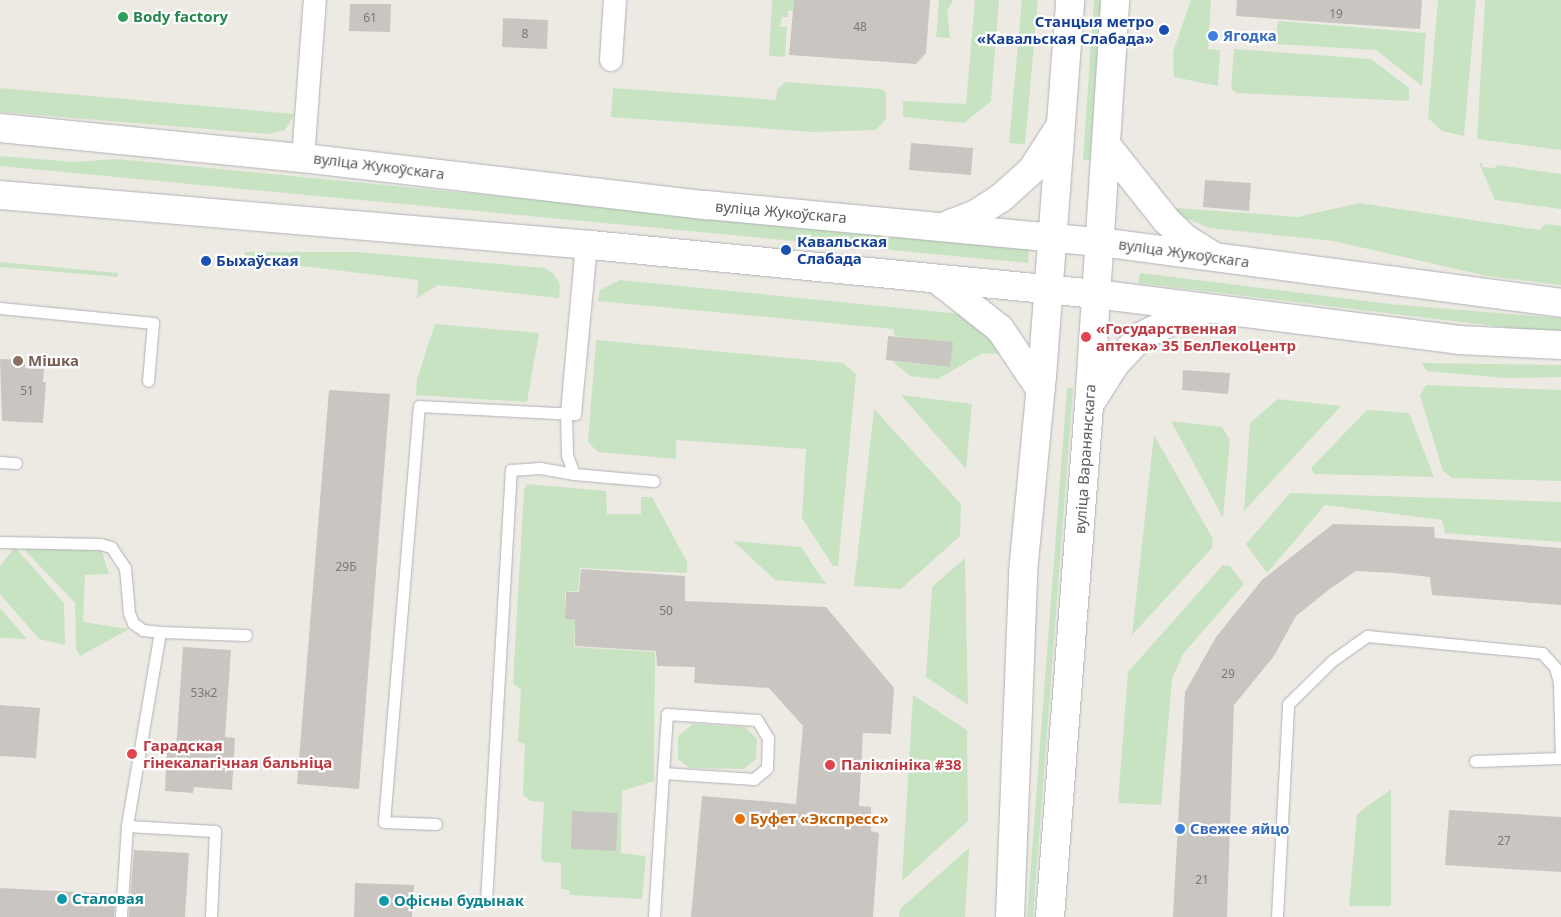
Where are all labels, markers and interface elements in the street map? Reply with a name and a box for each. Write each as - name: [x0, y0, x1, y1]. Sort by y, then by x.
- house number: 19: [1329, 7, 1343, 21]
- place label: Body factory: [133, 8, 228, 26]
- marker: Body factory: [117, 11, 129, 23]
- house number: 61: [363, 11, 377, 25]
- place label: Станцыя метро «Кавальская Слабада»: [977, 12, 1154, 47]
- house number: 48: [853, 20, 867, 34]
- marker: Станцыя метро «Кавальская Слабада»: [1158, 24, 1170, 36]
- house number: 8: [522, 27, 528, 41]
- place label: Ягодка: [1223, 27, 1277, 45]
- marker: Ягодка: [1207, 30, 1219, 42]
- street label: вуліца Жукоўскага: [312, 149, 446, 183]
- street label: вуліца Жукоўскага: [714, 197, 848, 227]
- place label: Кавальская Слабада: [797, 232, 887, 267]
- street label: вуліца Жукоўскага: [1117, 235, 1251, 271]
- marker: Кавальская Слабада: [779, 243, 793, 257]
- place label: Быхаўская: [216, 252, 299, 270]
- marker: Быхаўская: [200, 255, 212, 267]
- place label: «Государственная аптека» 35 БелЛекоЦентр: [1096, 319, 1296, 354]
- marker: «Государственная аптека» 35 БелЛекоЦентр: [1080, 331, 1092, 343]
- place label: Мішка: [28, 352, 79, 370]
- marker: Мішка: [12, 355, 24, 367]
- street label: вуліца Варанянскага: [1071, 383, 1099, 535]
- house number: 51: [20, 384, 34, 398]
- house number: 29Б: [335, 560, 357, 574]
- house number: 50: [659, 604, 673, 618]
- house number: 29: [1221, 667, 1235, 681]
- house number: 53к2: [191, 686, 217, 700]
- place label: Гарадская гінекалагічная бальніца: [143, 736, 332, 771]
- marker: Гарадская гінекалагічная бальніца: [125, 747, 139, 761]
- place label: Паліклініка #38: [841, 756, 962, 774]
- marker: Паліклініка #38: [823, 758, 837, 772]
- place label: Буфет «Экспресс»: [750, 810, 889, 828]
- marker: Буфет «Экспресс»: [734, 813, 746, 825]
- place label: Свежее яйцо: [1190, 820, 1289, 838]
- marker: Свежее яйцо: [1174, 823, 1186, 835]
- house number: 27: [1497, 834, 1511, 848]
- house number: 21: [1195, 873, 1209, 887]
- place label: Сталовая: [72, 890, 144, 908]
- place label: Офісны будынак: [394, 892, 524, 910]
- marker: Сталовая: [56, 893, 68, 905]
- marker: Офісны будынак: [378, 895, 390, 907]

